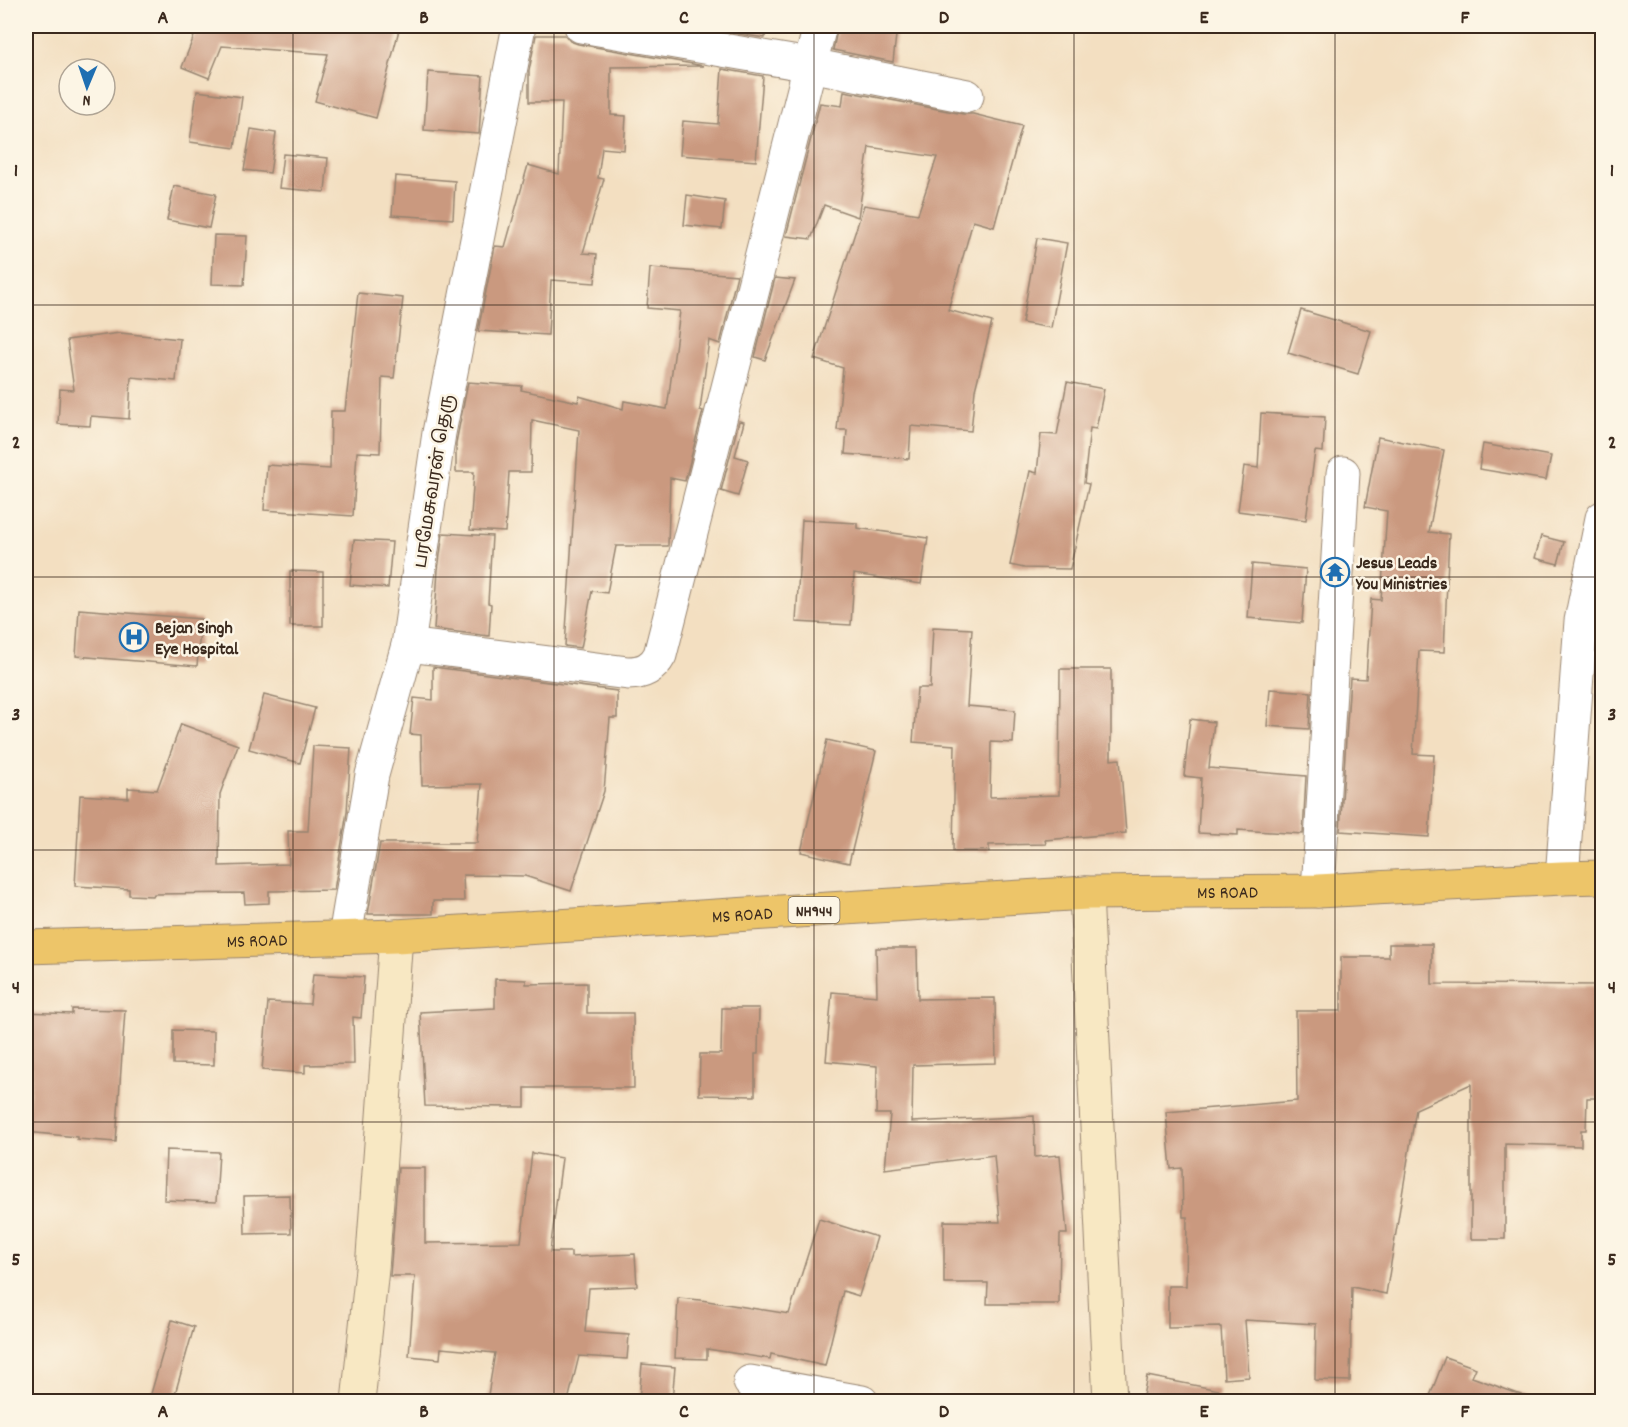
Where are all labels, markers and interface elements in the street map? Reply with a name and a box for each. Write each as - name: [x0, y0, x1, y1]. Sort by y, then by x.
- text: A: [158, 5, 169, 33]
- text: B: [419, 5, 429, 33]
- text: C: [679, 5, 689, 33]
- text: D: [939, 5, 950, 33]
- text: E: [1199, 5, 1209, 33]
- text: F: [1461, 5, 1471, 33]
- north arrow: [57, 57, 117, 117]
- text: N: [82, 88, 91, 111]
- text: 1: [14, 158, 18, 186]
- text: 1: [1610, 158, 1614, 186]
- street label: பரமேசுவரன் தெரு: [409, 393, 462, 570]
- text: 2: [12, 430, 20, 458]
- text: 2: [1608, 430, 1616, 458]
- place label: Jesus Leads You Ministries: [1355, 552, 1448, 598]
- temple icon: Jesus Leads You Ministries: [1319, 556, 1351, 588]
- place label: Bejan Singh Eye Hospital: [155, 617, 239, 663]
- hospital icon: Bejan Singh Eye Hospital: [118, 621, 150, 653]
- text: 3: [12, 702, 20, 730]
- text: 3: [1608, 702, 1616, 730]
- street label: MS ROAD: [1197, 882, 1258, 907]
- road number: NH944: [788, 897, 840, 923]
- street label: MS ROAD: [711, 903, 773, 931]
- street label: MS ROAD: [226, 929, 288, 956]
- text: 4: [12, 975, 20, 1003]
- text: 4: [1608, 975, 1616, 1003]
- text: 5: [11, 1247, 21, 1275]
- text: 5: [1607, 1247, 1617, 1275]
- text: A: [158, 1399, 169, 1427]
- text: B: [419, 1399, 429, 1427]
- text: C: [679, 1399, 689, 1427]
- text: D: [939, 1399, 950, 1427]
- text: E: [1199, 1399, 1209, 1427]
- text: F: [1461, 1399, 1471, 1427]

